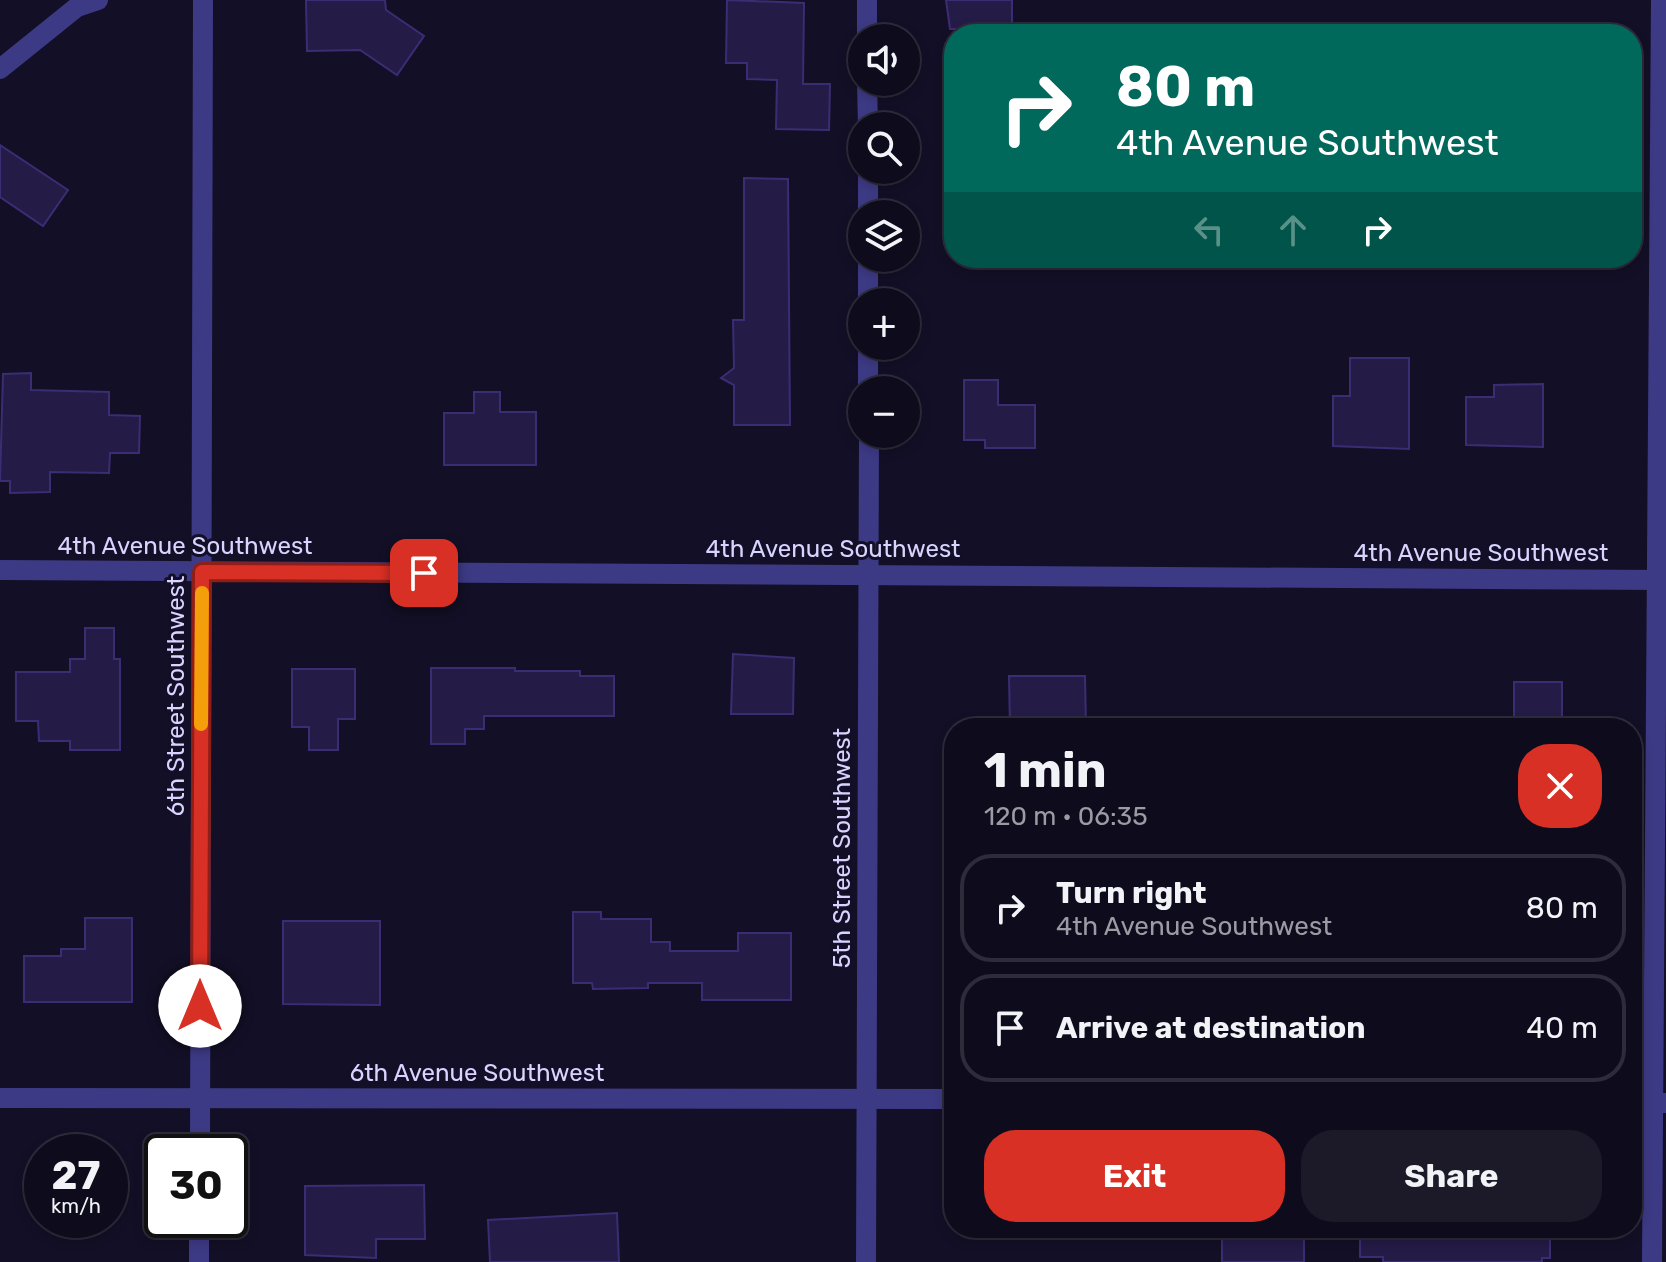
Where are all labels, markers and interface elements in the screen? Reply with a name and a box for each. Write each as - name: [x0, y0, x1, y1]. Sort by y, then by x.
- map controls: [848, 24, 920, 448]
- button: sound: [848, 24, 920, 96]
- text: 80 m: [1116, 54, 1255, 120]
- icon: right: [984, 56, 1088, 160]
- button: search: [848, 112, 920, 184]
- text: 4th Avenue Southwest: [1116, 121, 1499, 164]
- button: layers: [848, 200, 920, 272]
- icon: left: [1187, 208, 1231, 252]
- icon: ahead: [1271, 208, 1315, 252]
- icon: right: [1355, 208, 1399, 252]
- button: +: [848, 288, 920, 360]
- button: −: [848, 376, 920, 448]
- street label: 4th Avenue Southwest: [57, 532, 313, 560]
- street label: 4th Avenue Southwest: [705, 535, 961, 563]
- pin: [390, 539, 458, 607]
- street label: 4th Avenue Southwest: [1353, 539, 1609, 567]
- icon: arrive: [402, 551, 446, 595]
- street label: 6th Street Southwest: [162, 576, 190, 816]
- street label: 5th Street Southwest: [828, 728, 856, 968]
- text: 1 min: [984, 742, 1107, 799]
- button: close: [1518, 744, 1602, 828]
- text: 120 m · 06:35: [984, 801, 1148, 832]
- text: Turn right: [1056, 875, 1207, 911]
- icon: right: [988, 886, 1032, 930]
- text: 80 m: [1526, 890, 1598, 926]
- text: 4th Avenue Southwest: [1056, 911, 1332, 942]
- position arrow: [158, 964, 242, 1048]
- icon: arrive: [988, 1006, 1032, 1050]
- text: Arrive at destination: [1056, 1010, 1366, 1046]
- text: 40 m: [1526, 1010, 1598, 1046]
- street label: 6th Avenue Southwest: [350, 1059, 604, 1087]
- button: Exit: [984, 1130, 1285, 1222]
- button: Share: [1301, 1130, 1602, 1222]
- speed limit sign: 30: [144, 1134, 248, 1238]
- text: 27: [52, 1152, 100, 1199]
- text: km/h: [51, 1194, 101, 1218]

